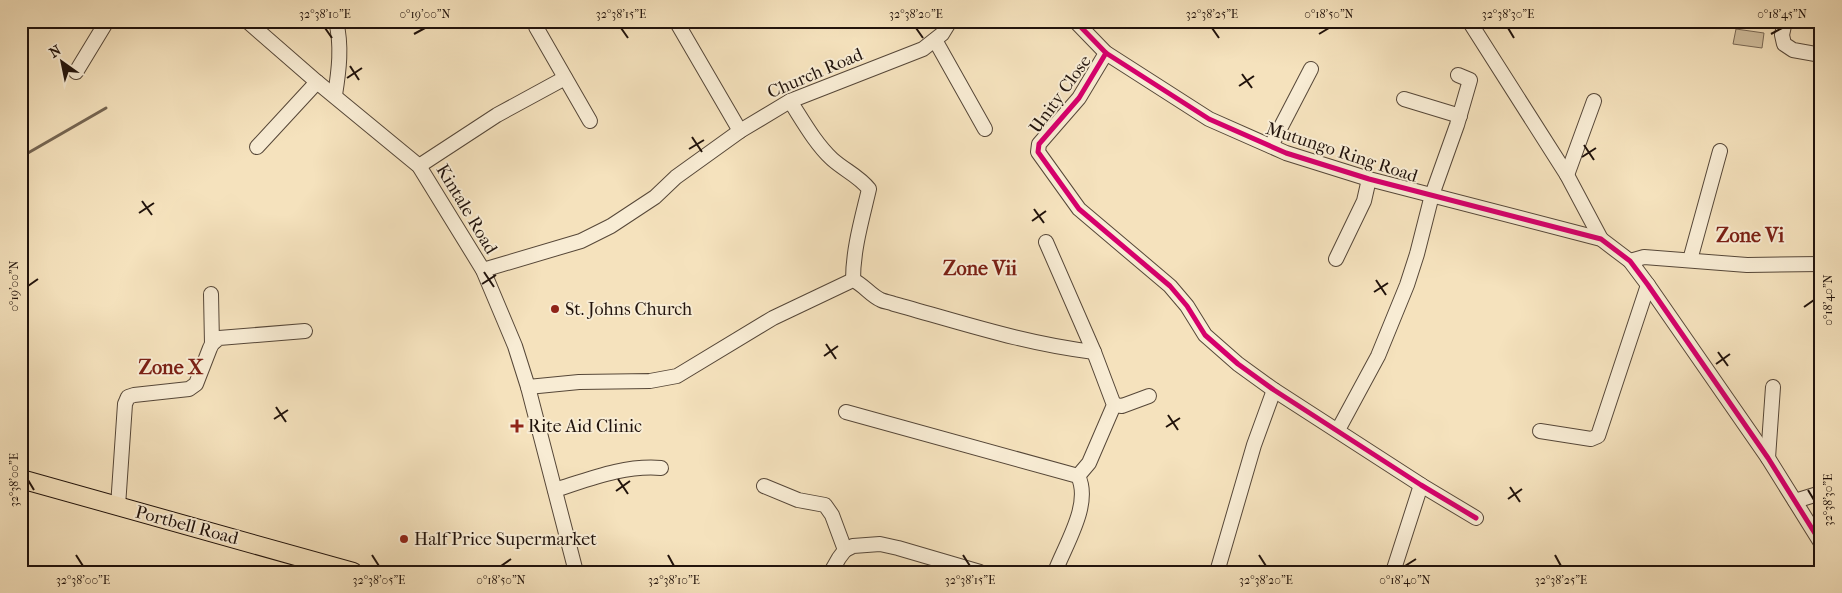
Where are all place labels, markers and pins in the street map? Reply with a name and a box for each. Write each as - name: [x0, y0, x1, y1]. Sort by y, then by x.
- place label: St. Johns Church: [565, 299, 692, 320]
- marker: St. Johns Church: [549, 303, 561, 315]
- place label: Rite Aid Clinic: [528, 416, 642, 437]
- marker: Rite Aid Clinic: [510, 419, 524, 433]
- place label: Half Price Supermarket: [414, 529, 597, 550]
- marker: Half Price Supermarket: [398, 533, 410, 545]

